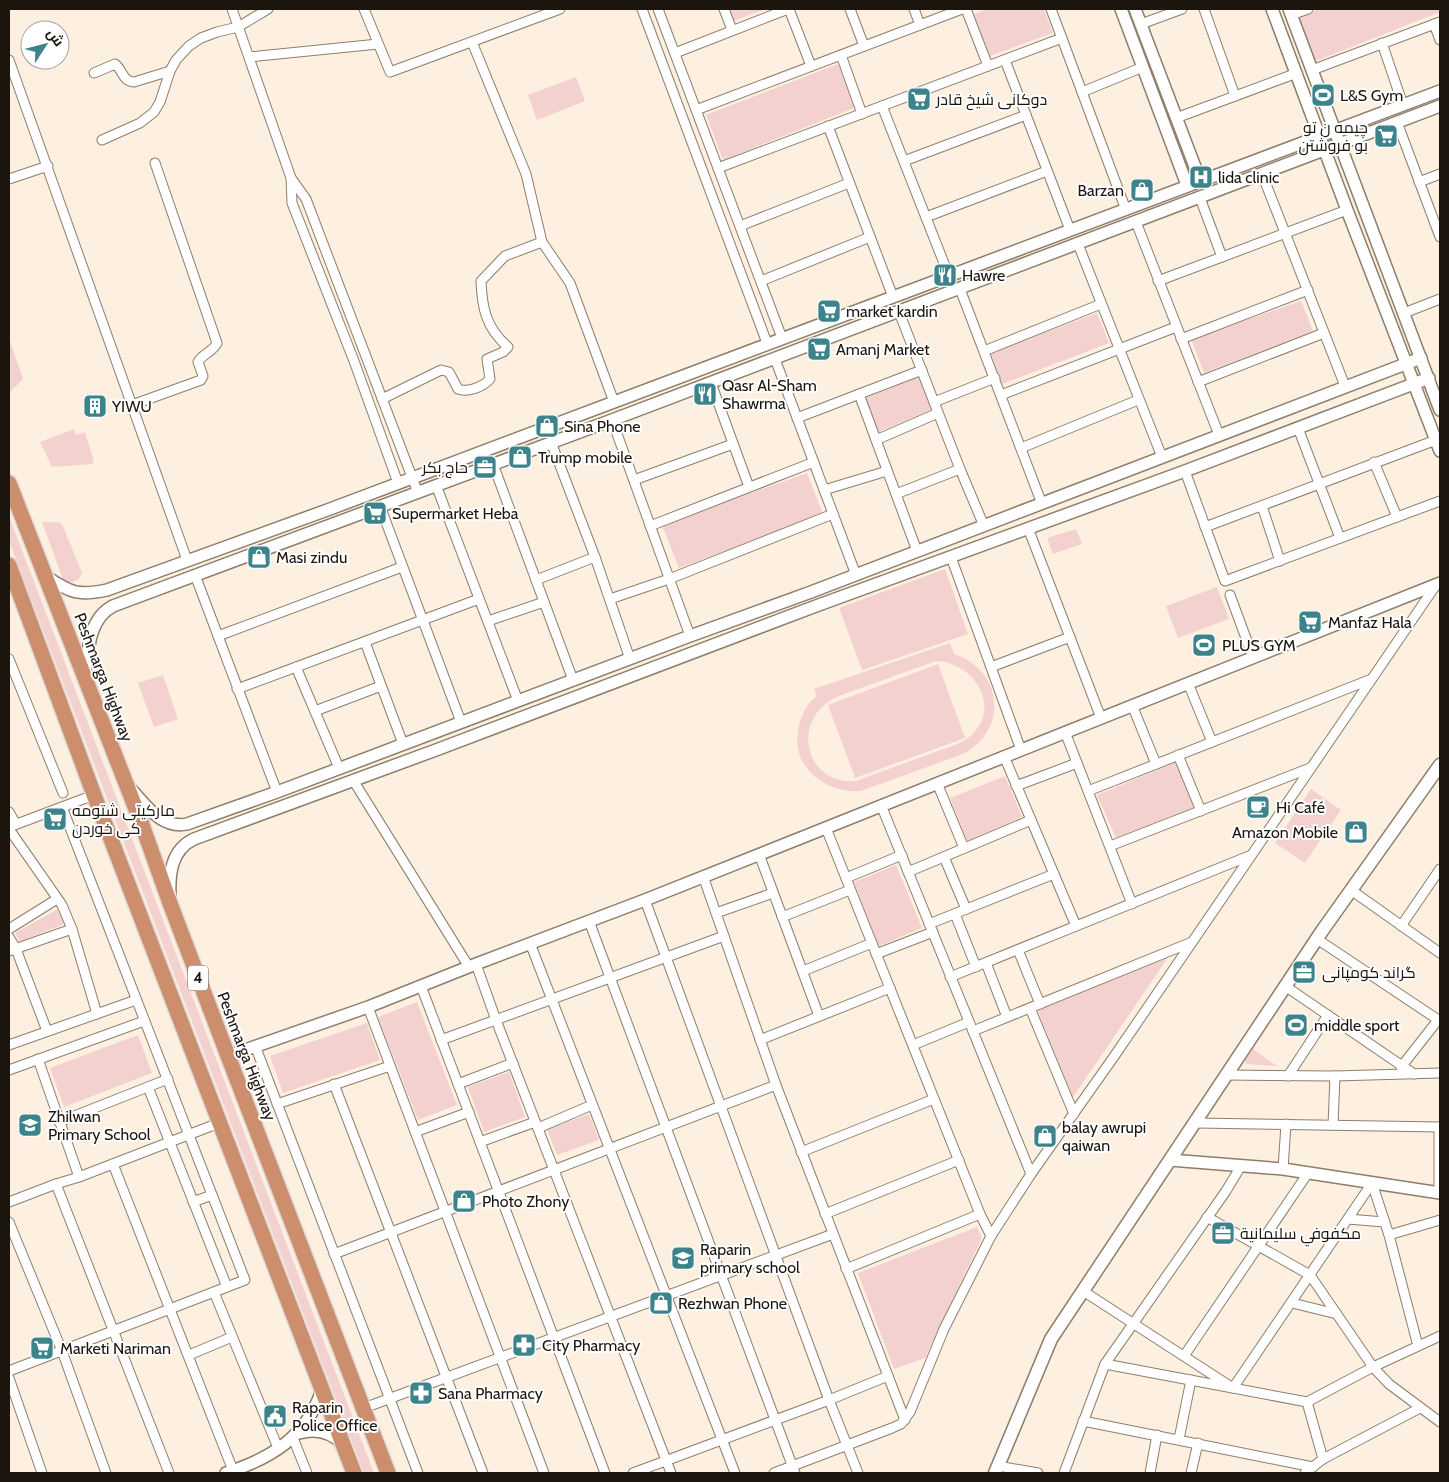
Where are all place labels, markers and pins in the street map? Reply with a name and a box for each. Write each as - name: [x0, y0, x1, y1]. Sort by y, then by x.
- sports icon: L&S Gym: [1310, 82, 1336, 108]
- supermarket icon: دوکانی شیخ قادر: [906, 86, 932, 112]
- place label: L&S Gym: [1340, 86, 1403, 105]
- place label: دوکانی شیخ قادر: [935, 90, 1047, 111]
- place label: چیمه ن تو بو فروشتن: [1299, 118, 1368, 156]
- supermarket icon: چیمه ن تو بو فروشتن: [1373, 123, 1399, 149]
- hospital icon: lida clinic: [1188, 164, 1214, 190]
- place label: lida clinic: [1218, 168, 1279, 187]
- shop icon: Barzan: [1129, 177, 1155, 203]
- place label: Barzan: [1078, 181, 1124, 200]
- restaurant icon: Hawre: [932, 262, 958, 288]
- place label: Hawre: [962, 266, 1005, 285]
- supermarket icon: market kardin: [816, 298, 842, 324]
- place label: market kardin: [846, 302, 938, 321]
- supermarket icon: Amanj Market: [806, 336, 832, 362]
- place label: Amanj Market: [836, 340, 930, 359]
- place label: Qasr Al-Sham Shawrma: [722, 376, 817, 413]
- restaurant icon: Qasr Al-Sham Shawrma: [692, 381, 718, 407]
- building icon: YIWU: [82, 393, 108, 419]
- place label: YIWU: [111, 397, 152, 416]
- shop icon: Sina Phone: [534, 413, 560, 439]
- place label: Sina Phone: [564, 417, 641, 436]
- shop icon: Trump mobile: [507, 444, 533, 470]
- place label: Trump mobile: [538, 448, 632, 467]
- office icon: حاج بكر: [472, 454, 498, 480]
- place label: حاج بكر: [421, 458, 468, 479]
- supermarket icon: Supermarket Heba: [362, 500, 388, 526]
- place label: Supermarket Heba: [392, 504, 519, 523]
- shop icon: Masi zindu: [246, 544, 272, 570]
- place label: Masi zindu: [276, 548, 347, 567]
- supermarket icon: Manfaz Hala: [1297, 609, 1323, 635]
- place label: Manfaz Hala: [1328, 613, 1412, 632]
- sports icon: PLUS GYM: [1191, 632, 1217, 658]
- place label: PLUS GYM: [1222, 636, 1296, 655]
- cafe icon: Hi Café: [1245, 794, 1271, 820]
- place label: Hi Café: [1276, 798, 1325, 817]
- place label: مارکیتی شتومه کی خوردن: [72, 801, 175, 839]
- supermarket icon: مارکیتی شتومه کی خوردن: [42, 806, 68, 832]
- shop icon: Amazon Mobile: [1343, 819, 1369, 845]
- place label: Amazon Mobile: [1232, 823, 1338, 842]
- office icon: گراند كومپانى: [1291, 959, 1317, 985]
- place label: گراند كومپانى: [1322, 963, 1416, 983]
- sports icon: middle sport: [1283, 1012, 1309, 1038]
- place label: middle sport: [1314, 1016, 1400, 1035]
- place label: Zhilwan Primary School: [48, 1107, 151, 1144]
- school or university icon: Zhilwan Primary School: [17, 1112, 43, 1138]
- place label: balay awrupi qaiwan: [1062, 1118, 1146, 1155]
- shop icon: balay awrupi qaiwan: [1032, 1123, 1058, 1149]
- shop icon: Photo Zhony: [451, 1188, 477, 1214]
- place label: Photo Zhony: [482, 1192, 569, 1211]
- office icon: مكفوفي سليمانية: [1210, 1220, 1236, 1246]
- place label: مكفوفي سليمانية: [1240, 1224, 1361, 1247]
- place label: Raparin primary school: [700, 1240, 800, 1277]
- school or university icon: Raparin primary school: [670, 1245, 696, 1271]
- shop icon: Rezhwan Phone: [648, 1290, 674, 1316]
- place label: Rezhwan Phone: [678, 1294, 787, 1313]
- pharmacy icon: City Pharmacy: [511, 1332, 537, 1358]
- supermarket icon: Marketi Nariman: [29, 1335, 55, 1361]
- place label: City Pharmacy: [542, 1336, 640, 1355]
- place label: Marketi Nariman: [60, 1339, 171, 1358]
- pharmacy icon: Sana Pharmacy: [408, 1380, 434, 1406]
- place label: Sana Pharmacy: [438, 1384, 543, 1403]
- place label: Raparin Police Office: [292, 1398, 377, 1435]
- public building icon: Raparin Police Office: [262, 1403, 288, 1429]

